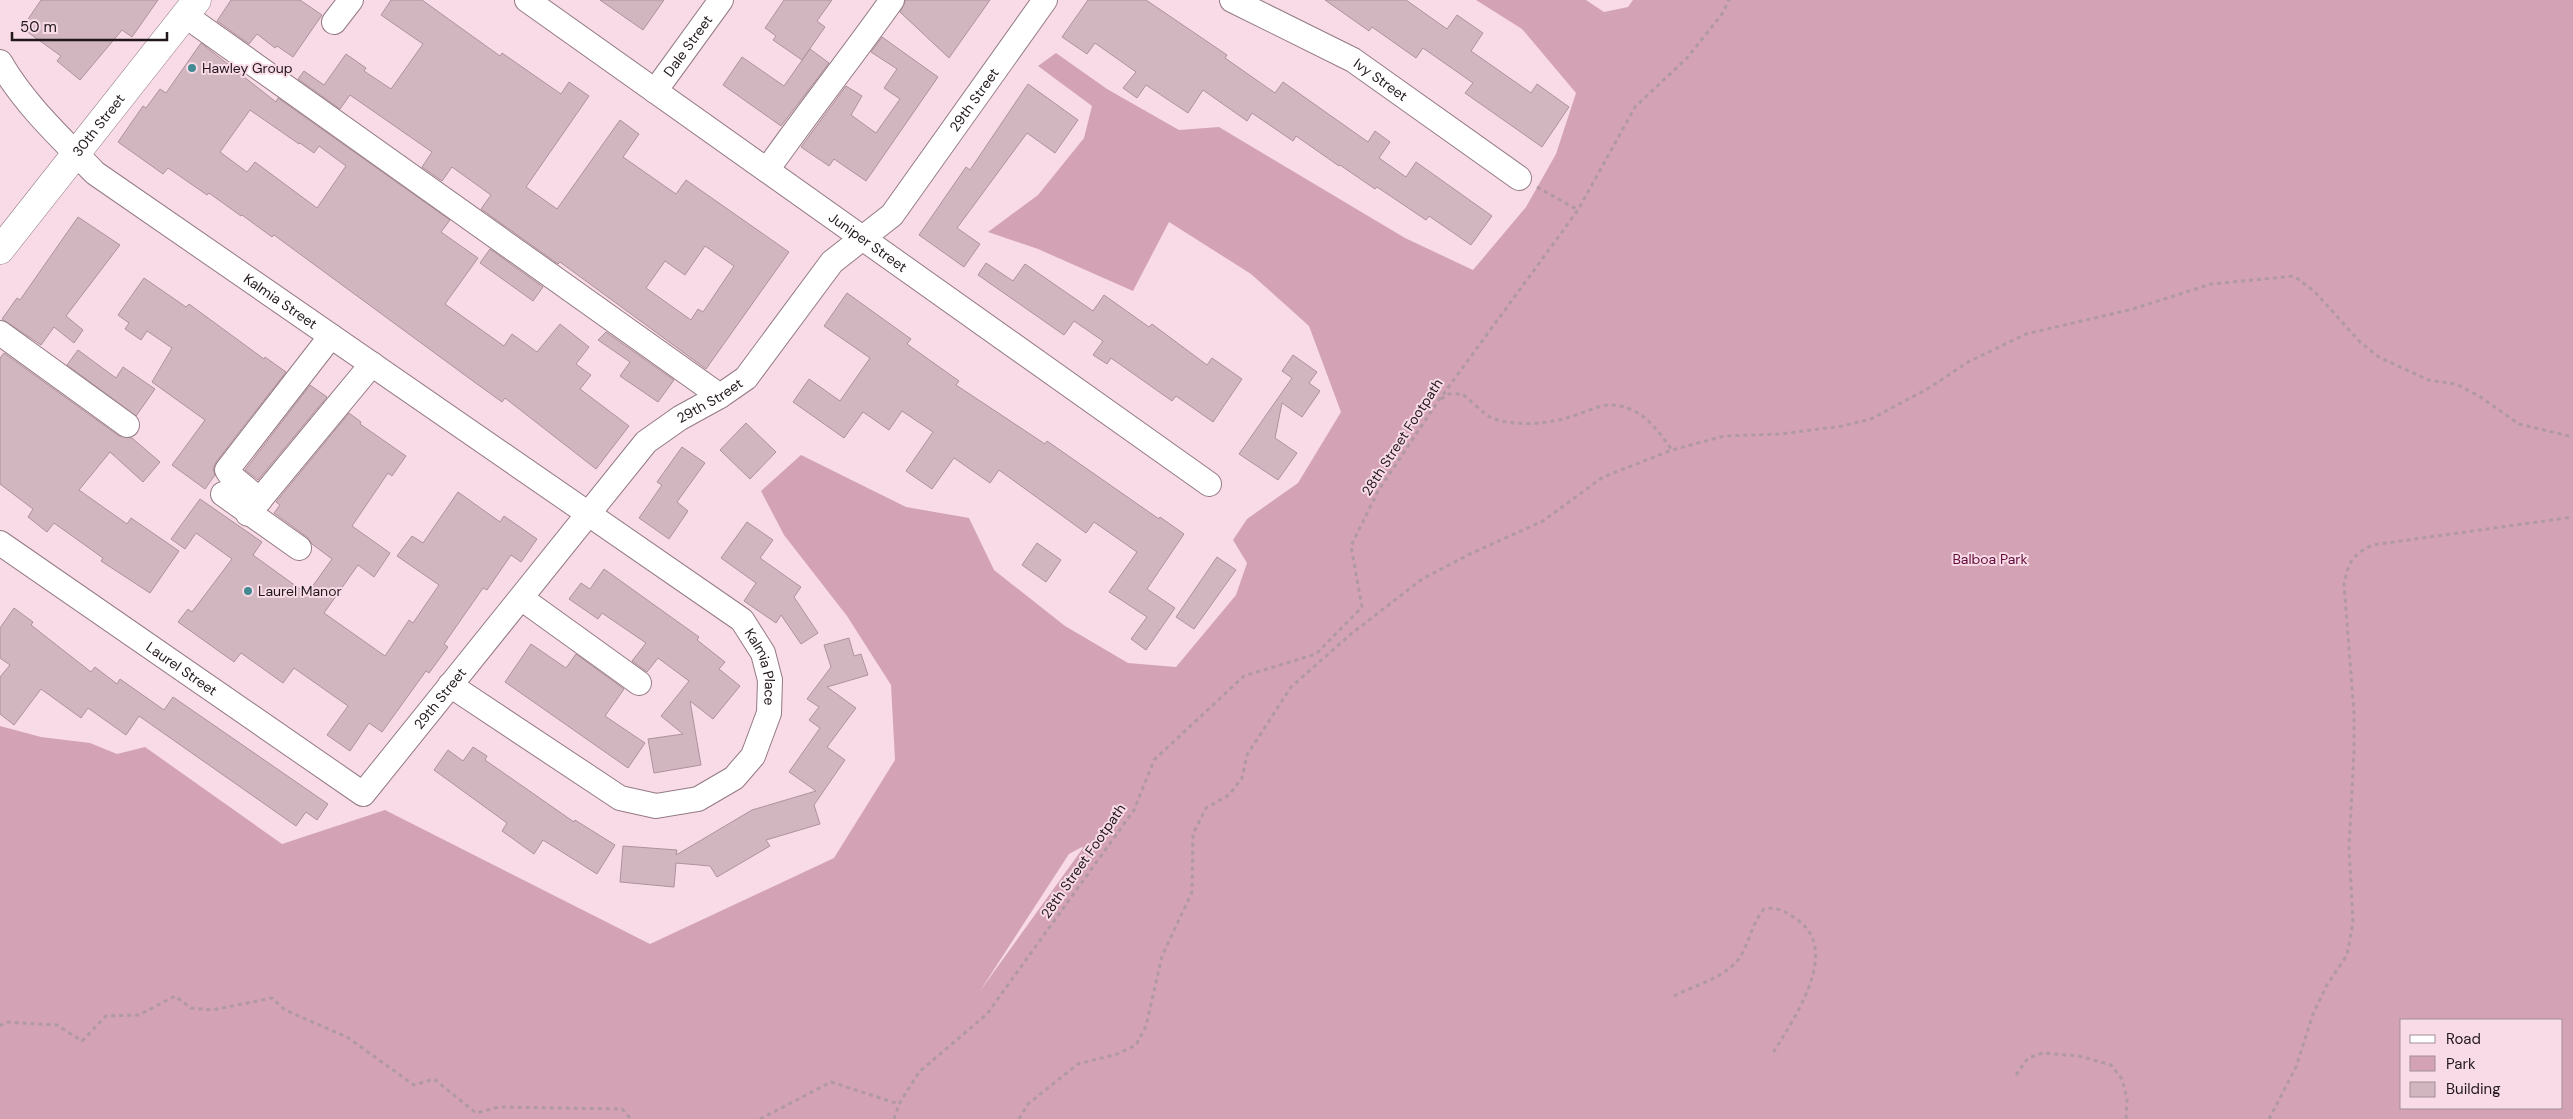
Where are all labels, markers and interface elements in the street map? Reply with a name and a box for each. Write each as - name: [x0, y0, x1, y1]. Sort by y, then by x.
- scale bar: [12, 10, 168, 42]
- street label: Dale Street: [660, 11, 716, 80]
- text: 50 m: [20, 17, 57, 37]
- street label: Ivy Street: [1350, 54, 1411, 105]
- place label: Hawley Group: [202, 59, 293, 77]
- marker: Hawley Group: [186, 62, 198, 74]
- street label: 29th Street: [945, 64, 1003, 135]
- street label: 30th Street: [68, 90, 129, 160]
- street label: Juniper Street: [825, 208, 911, 276]
- street label: Kalmia Street: [240, 269, 321, 333]
- street label: 29th Street: [673, 374, 746, 427]
- street label: 28th Street Footpath: [1357, 375, 1447, 499]
- park label: Balboa Park: [1952, 550, 2028, 568]
- place label: Laurel Manor: [258, 582, 342, 600]
- marker: Laurel Manor: [242, 585, 254, 597]
- street label: Kalmia Place: [741, 625, 779, 706]
- street label: Laurel Street: [143, 638, 221, 700]
- street label: 29th Street: [410, 664, 470, 733]
- street label: 28th Street Footpath: [1037, 800, 1129, 922]
- legend: [2400, 1019, 2563, 1109]
- text: Road: [2446, 1029, 2481, 1049]
- text: Park: [2446, 1054, 2476, 1074]
- text: Building: [2446, 1079, 2501, 1099]

